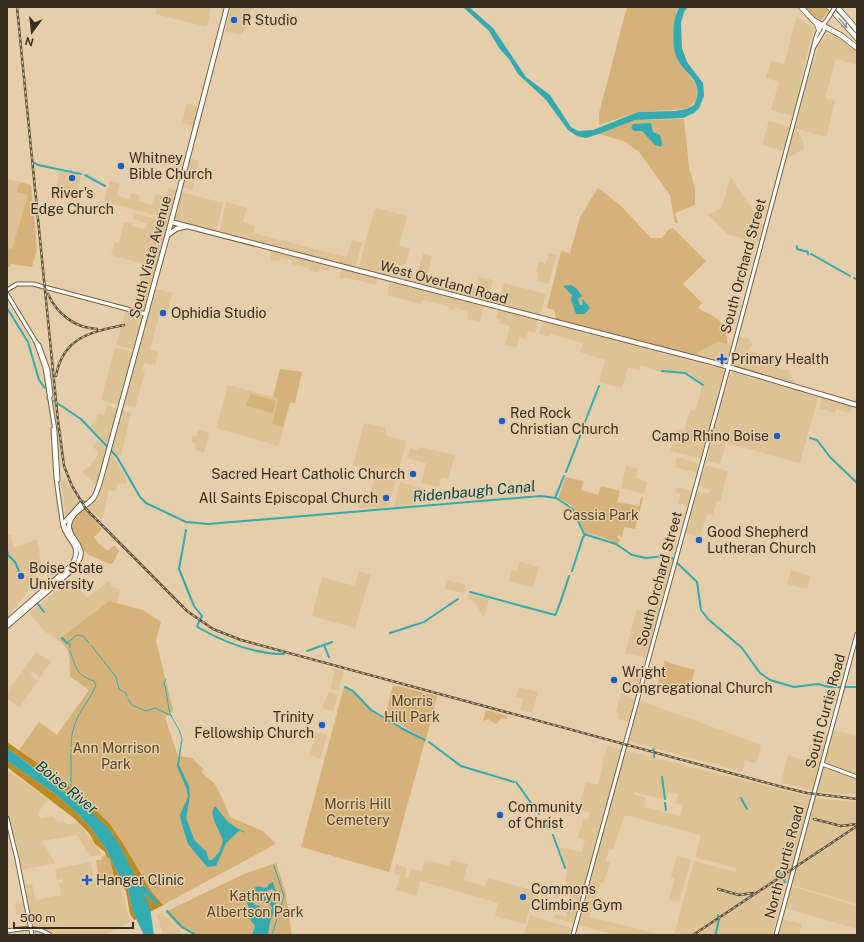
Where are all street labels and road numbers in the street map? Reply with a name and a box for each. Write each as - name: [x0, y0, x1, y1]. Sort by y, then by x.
- street label: South Vista Avenue: [126, 194, 174, 320]
- street label: South Orchard Street: [717, 197, 769, 335]
- street label: West Overland Road: [378, 257, 510, 307]
- street label: South Orchard Street: [633, 510, 685, 648]
- street label: South Curtis Road: [802, 652, 848, 770]
- street label: North Curtis Road: [761, 804, 807, 920]

